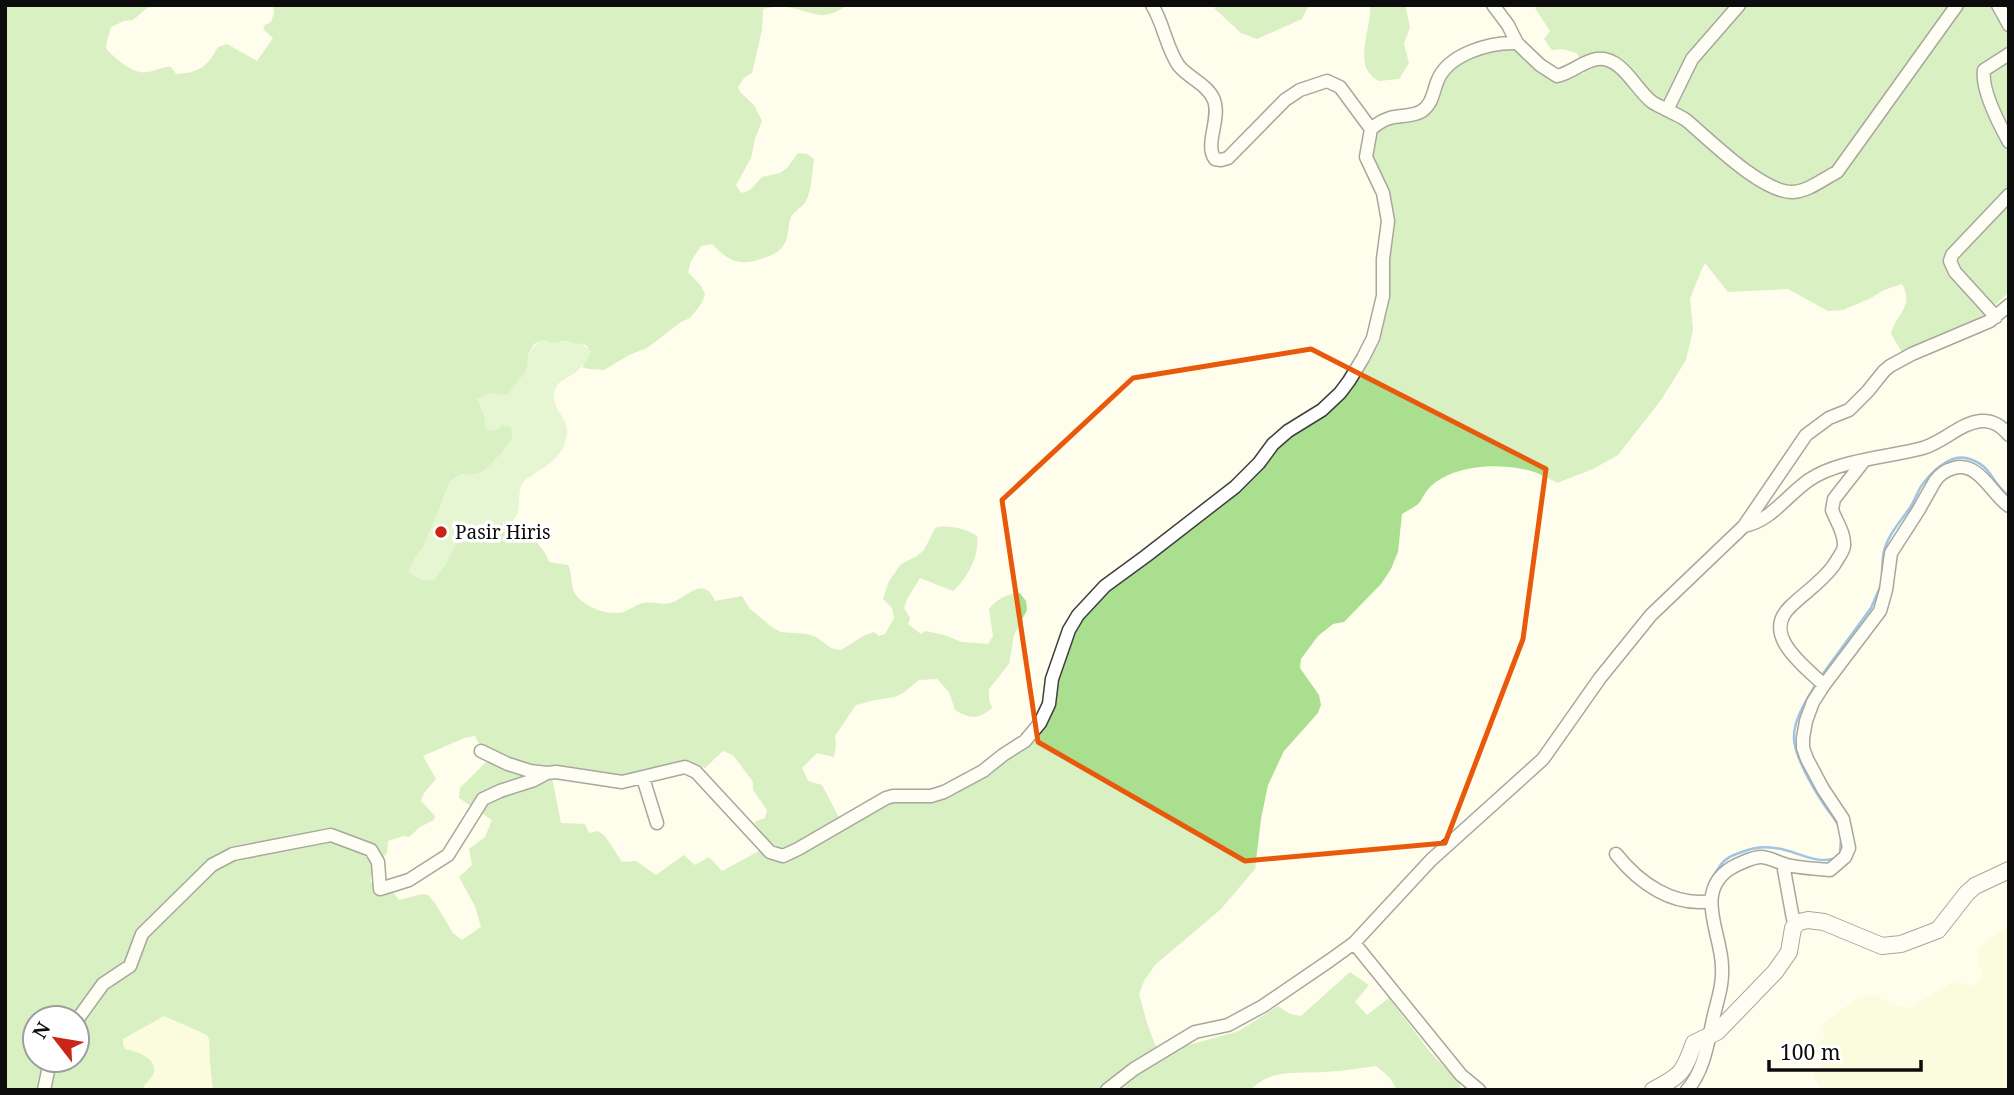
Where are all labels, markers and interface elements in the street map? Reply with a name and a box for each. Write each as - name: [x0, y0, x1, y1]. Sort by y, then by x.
- place label: Pasir Hiris: [455, 519, 550, 545]
- marker: Pasir Hiris: [433, 524, 449, 540]
- north arrow: [21, 1004, 91, 1074]
- text: N: [26, 1017, 56, 1043]
- scale bar: [1769, 1028, 1921, 1072]
- text: 100 m: [1780, 1038, 1841, 1066]

